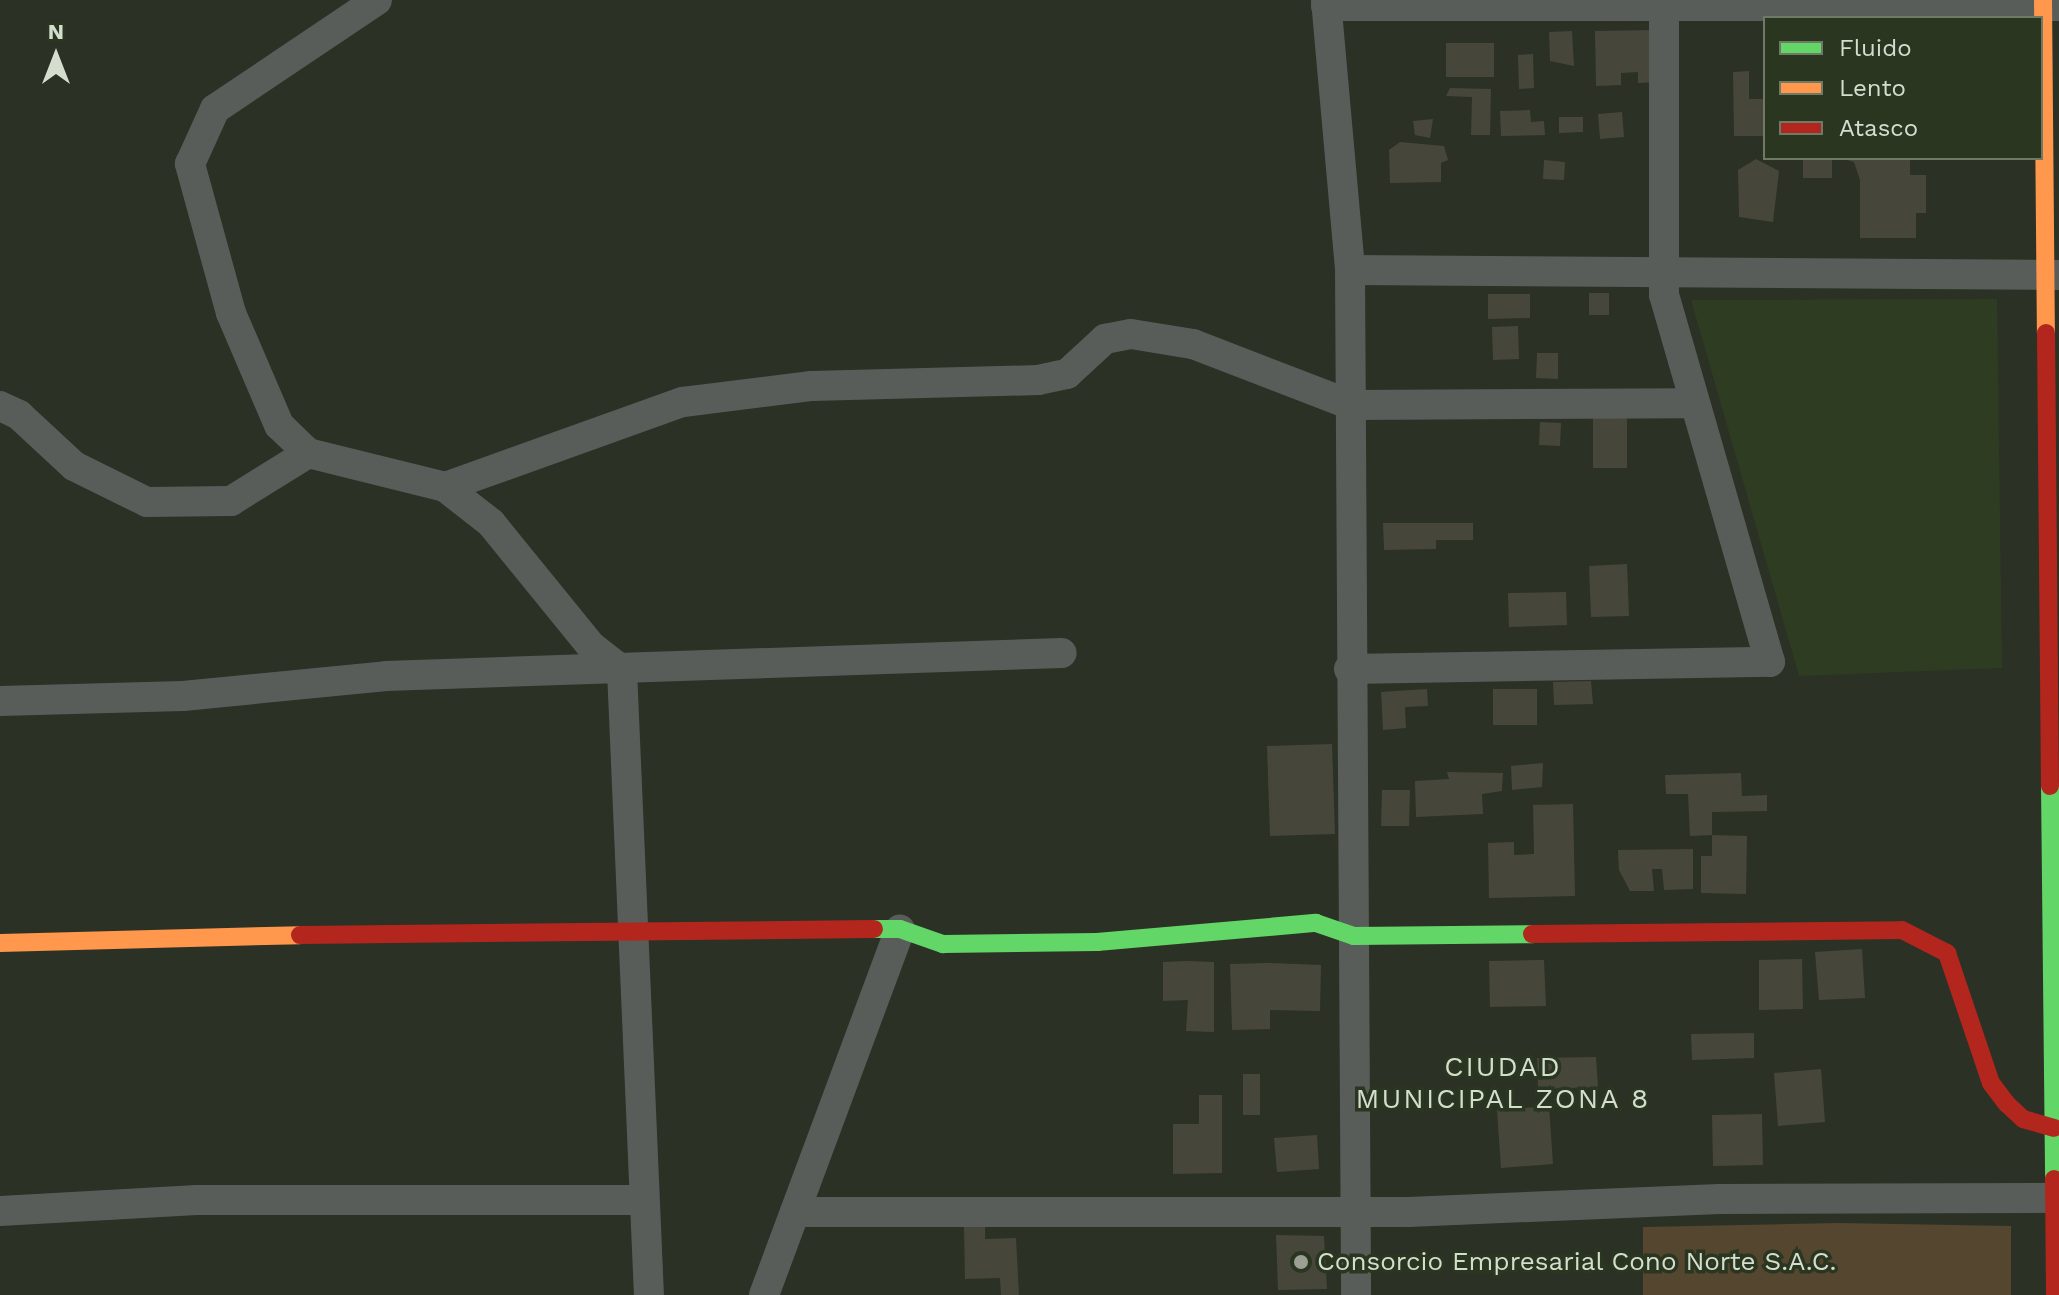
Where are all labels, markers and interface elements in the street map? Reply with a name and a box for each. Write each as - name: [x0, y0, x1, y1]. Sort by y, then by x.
- north arrow: [16, 16, 96, 96]
- legend: [1763, 16, 2043, 160]
- text: N: [48, 19, 64, 44]
- text: Fluido: [1839, 34, 1912, 62]
- text: Lento: [1839, 74, 1906, 102]
- text: Atasco: [1839, 114, 1918, 142]
- district label: CIUDAD MUNICIPAL ZONA 8: [1355, 1050, 1651, 1116]
- place label: Consorcio Empresarial Cono Norte S.A.C.: [1317, 1246, 1837, 1278]
- marker: Consorcio Empresarial Cono Norte S.A.C.: [1292, 1253, 1310, 1271]

